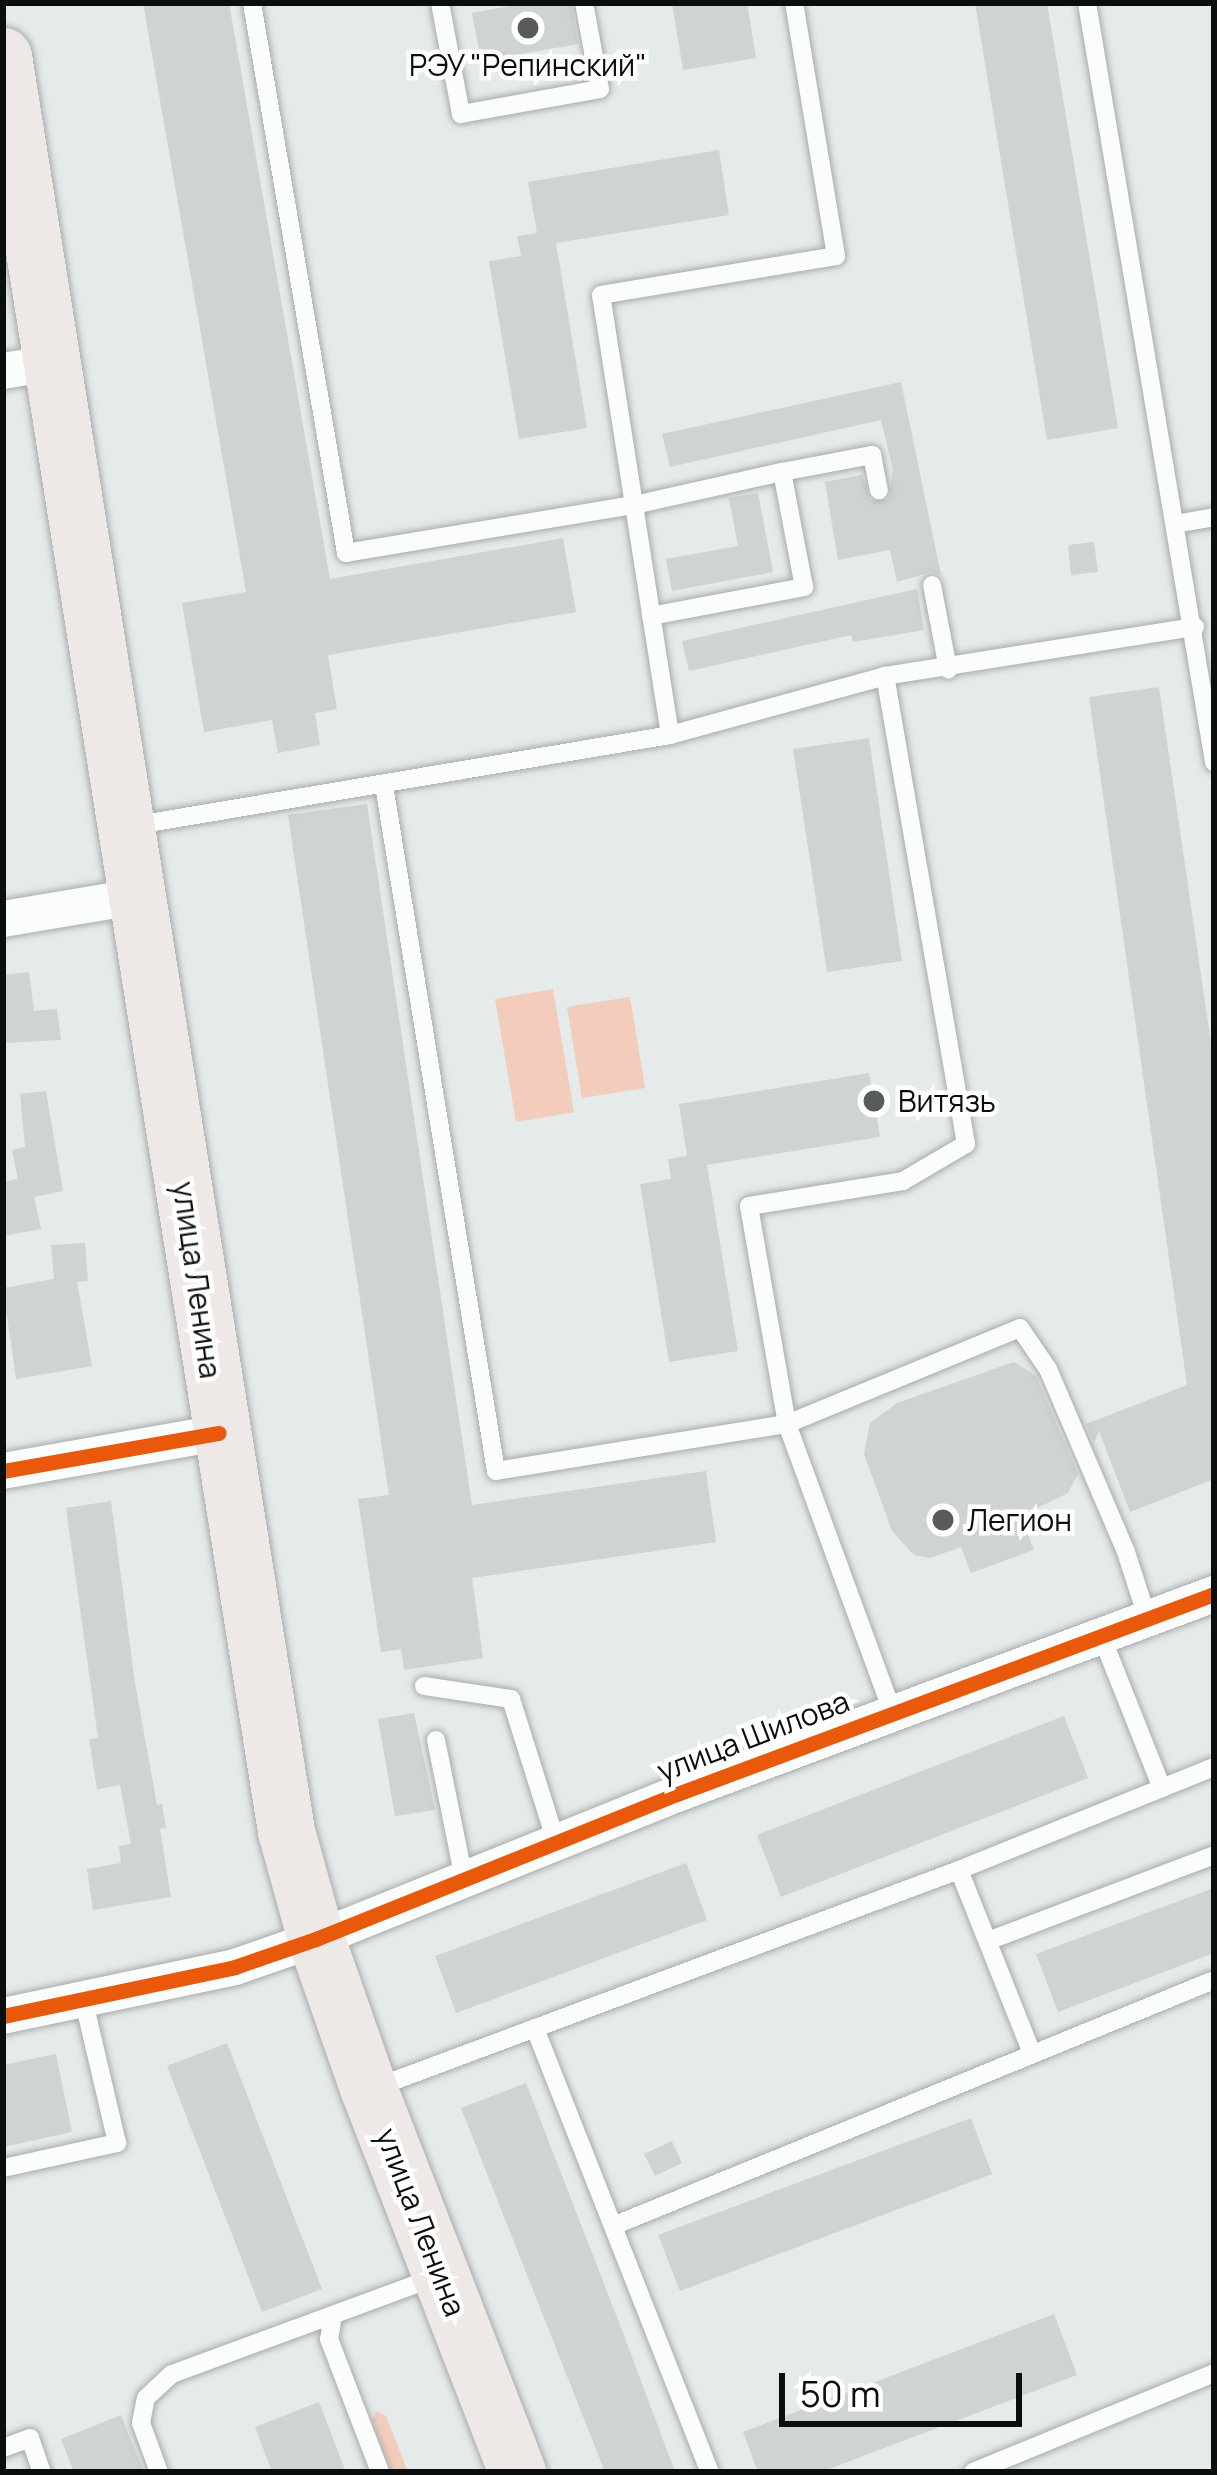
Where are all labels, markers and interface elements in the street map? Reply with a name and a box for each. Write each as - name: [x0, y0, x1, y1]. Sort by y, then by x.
- marker: РЭУ "Репинский": [515, 15, 541, 41]
- place label: РЭУ "Репинский": [408, 47, 648, 83]
- place label: Витязь: [898, 1083, 996, 1119]
- marker: Витязь: [861, 1088, 887, 1114]
- street label: улица Ленина: [165, 1179, 229, 1381]
- place label: Легион: [967, 1502, 1072, 1538]
- marker: Легион: [930, 1507, 956, 1533]
- street label: улица Шилова: [652, 1683, 854, 1789]
- street label: улица Ленина: [369, 2123, 473, 2321]
- scale bar: [785, 2349, 1028, 2423]
- text: 50 m: [800, 2369, 880, 2418]

